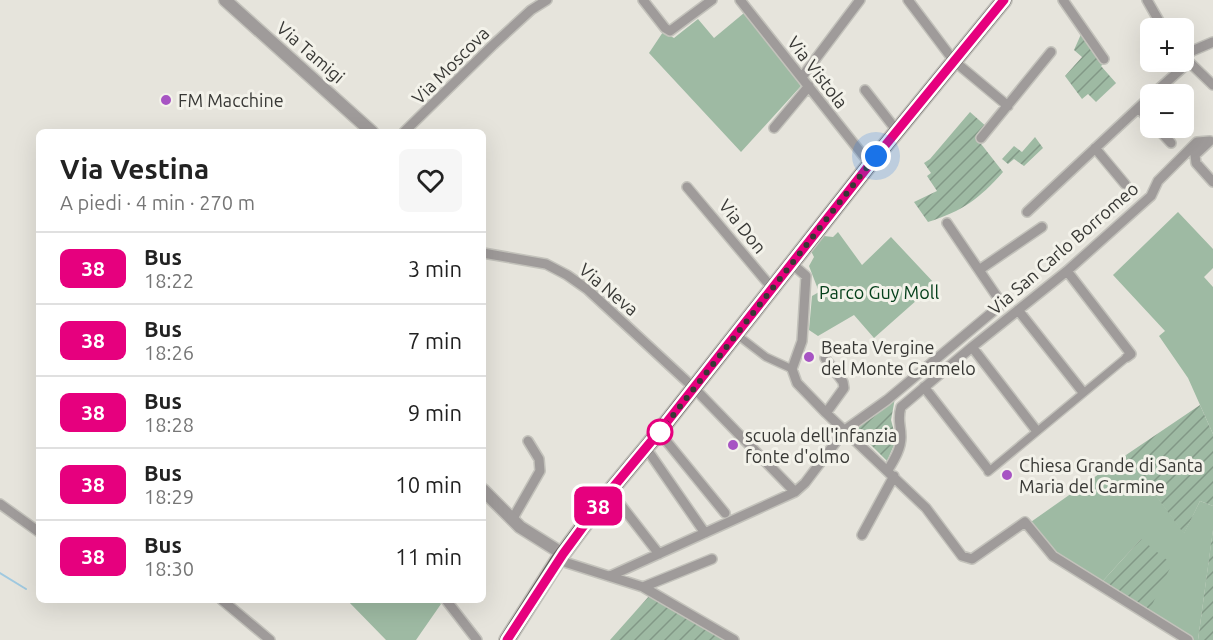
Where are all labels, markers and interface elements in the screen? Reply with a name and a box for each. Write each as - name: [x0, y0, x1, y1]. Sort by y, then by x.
- street label: Via Tamigi: [273, 17, 349, 87]
- map controls: [1140, 18, 1194, 138]
- button: +: [1140, 18, 1194, 72]
- street label: Via Moscova: [407, 22, 493, 108]
- street label: Via Vistola: [784, 32, 852, 112]
- button: −: [1140, 84, 1194, 138]
- place label: FM Macchine: [178, 90, 284, 110]
- marker: FM Macchine: [159, 93, 173, 107]
- your location: [861, 141, 891, 171]
- button: heart: [399, 149, 462, 212]
- text: Via Vestina: [60, 153, 209, 184]
- street label: Via San Carlo Borromeo: [984, 178, 1142, 318]
- text: A piedi · 4 min · 270 m: [60, 191, 255, 214]
- street label: Via Don: [715, 195, 771, 257]
- text: Bus: [144, 244, 182, 269]
- text: 38: [81, 256, 105, 280]
- text: 3 min: [408, 256, 462, 281]
- street label: Via Neva: [576, 259, 642, 319]
- text: 18:22: [144, 269, 194, 292]
- park label: Parco Guy Moll: [819, 282, 939, 302]
- text: Bus: [144, 316, 182, 341]
- text: 38: [81, 328, 105, 352]
- text: 7 min: [408, 328, 462, 353]
- place label: Beata Vergine del Monte Carmelo: [821, 337, 976, 378]
- text: 18:26: [144, 341, 194, 364]
- marker: Beata Vergine del Monte Carmelo: [802, 350, 816, 364]
- text: Bus: [144, 388, 182, 413]
- text: 38: [81, 400, 105, 424]
- text: 9 min: [408, 400, 462, 425]
- text: 18:28: [144, 413, 194, 436]
- unlabelled marker: [647, 419, 673, 445]
- place label: scuola dell'infanzia fonte d'olmo: [745, 425, 897, 466]
- marker: scuola dell'infanzia fonte d'olmo: [726, 438, 740, 452]
- place label: Chiesa Grande di Santa Maria del Carmine: [1019, 455, 1203, 496]
- text: Bus: [144, 460, 182, 485]
- marker: Chiesa Grande di Santa Maria del Carmine: [1000, 468, 1014, 482]
- text: 38: [81, 472, 105, 496]
- text: 10 min: [395, 472, 462, 497]
- text: 18:29: [144, 485, 194, 508]
- line badge: 38: [571, 486, 625, 526]
- text: 38: [586, 494, 610, 518]
- text: Bus: [144, 532, 182, 557]
- text: 38: [81, 544, 105, 568]
- text: 11 min: [395, 544, 462, 569]
- text: 18:30: [144, 557, 194, 580]

